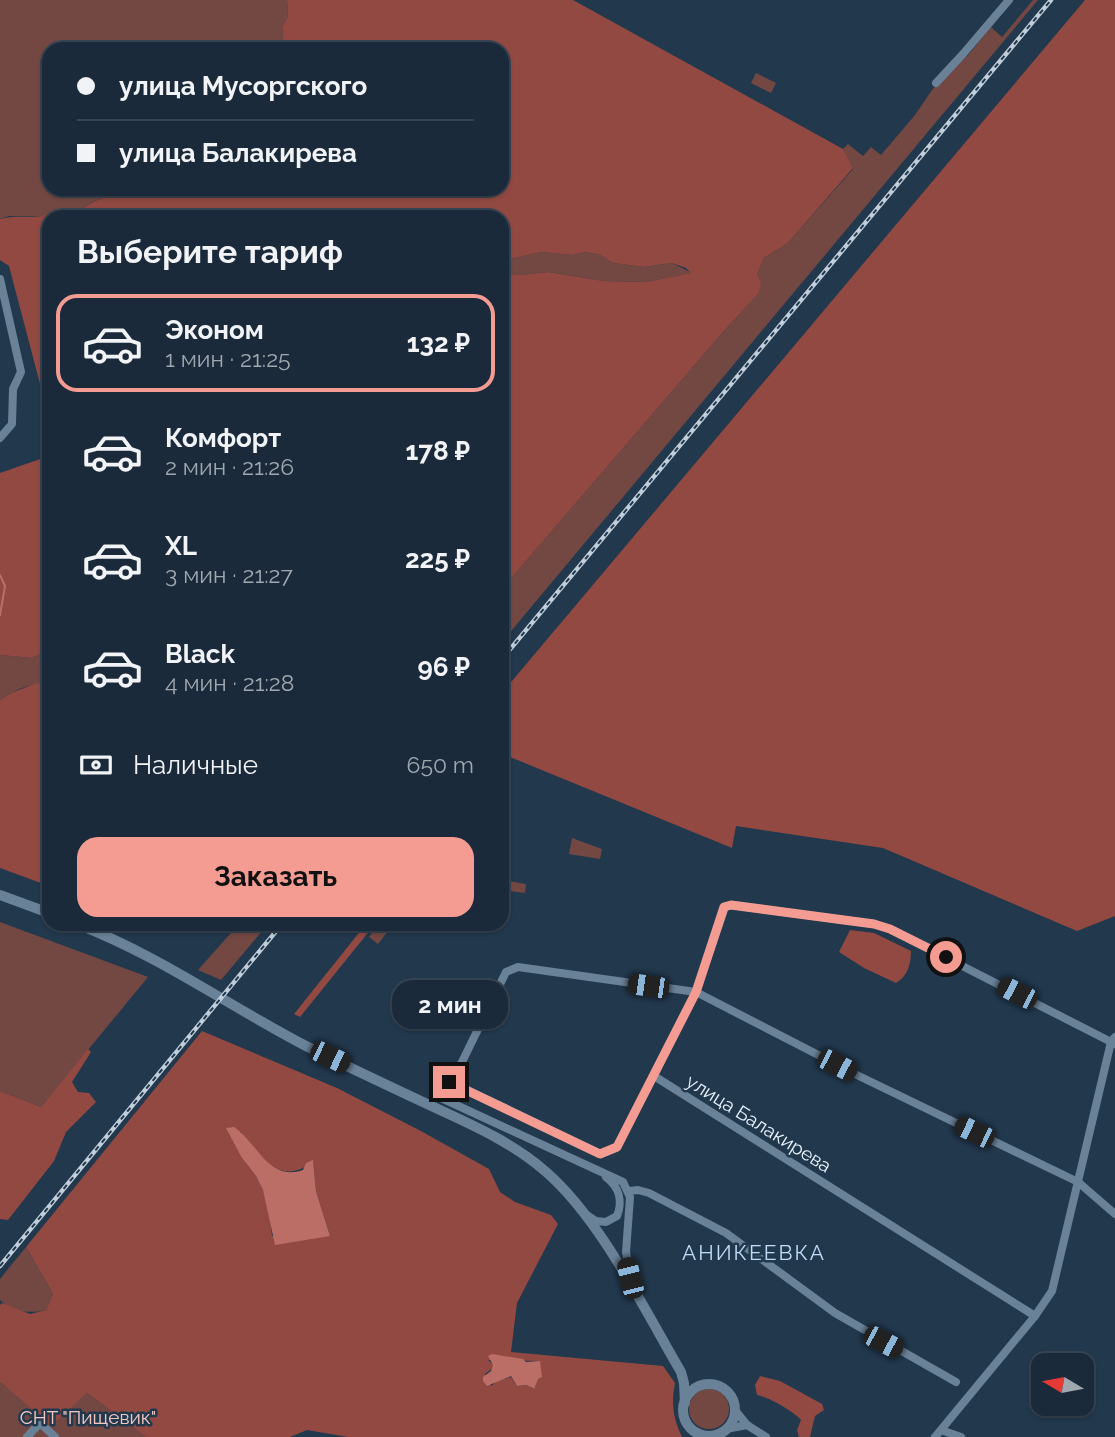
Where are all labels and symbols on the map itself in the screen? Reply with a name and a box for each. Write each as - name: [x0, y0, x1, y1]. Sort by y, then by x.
- route start: [930, 941, 962, 973]
- car: [626, 973, 671, 999]
- car: [994, 974, 1041, 1012]
- callout: 2 мин: [391, 981, 507, 1030]
- car: [307, 1038, 354, 1076]
- car: [814, 1046, 861, 1084]
- route end: [433, 1066, 465, 1098]
- street label: улица Балакирева: [682, 1069, 836, 1177]
- car: [951, 1113, 998, 1151]
- district label: АНИКЕЕВКА: [682, 1240, 826, 1265]
- car: [615, 1255, 646, 1301]
- car: [860, 1323, 907, 1361]
- north arrow: [1031, 1353, 1094, 1416]
- park label: СНТ "Пищевик": [20, 1406, 156, 1428]

